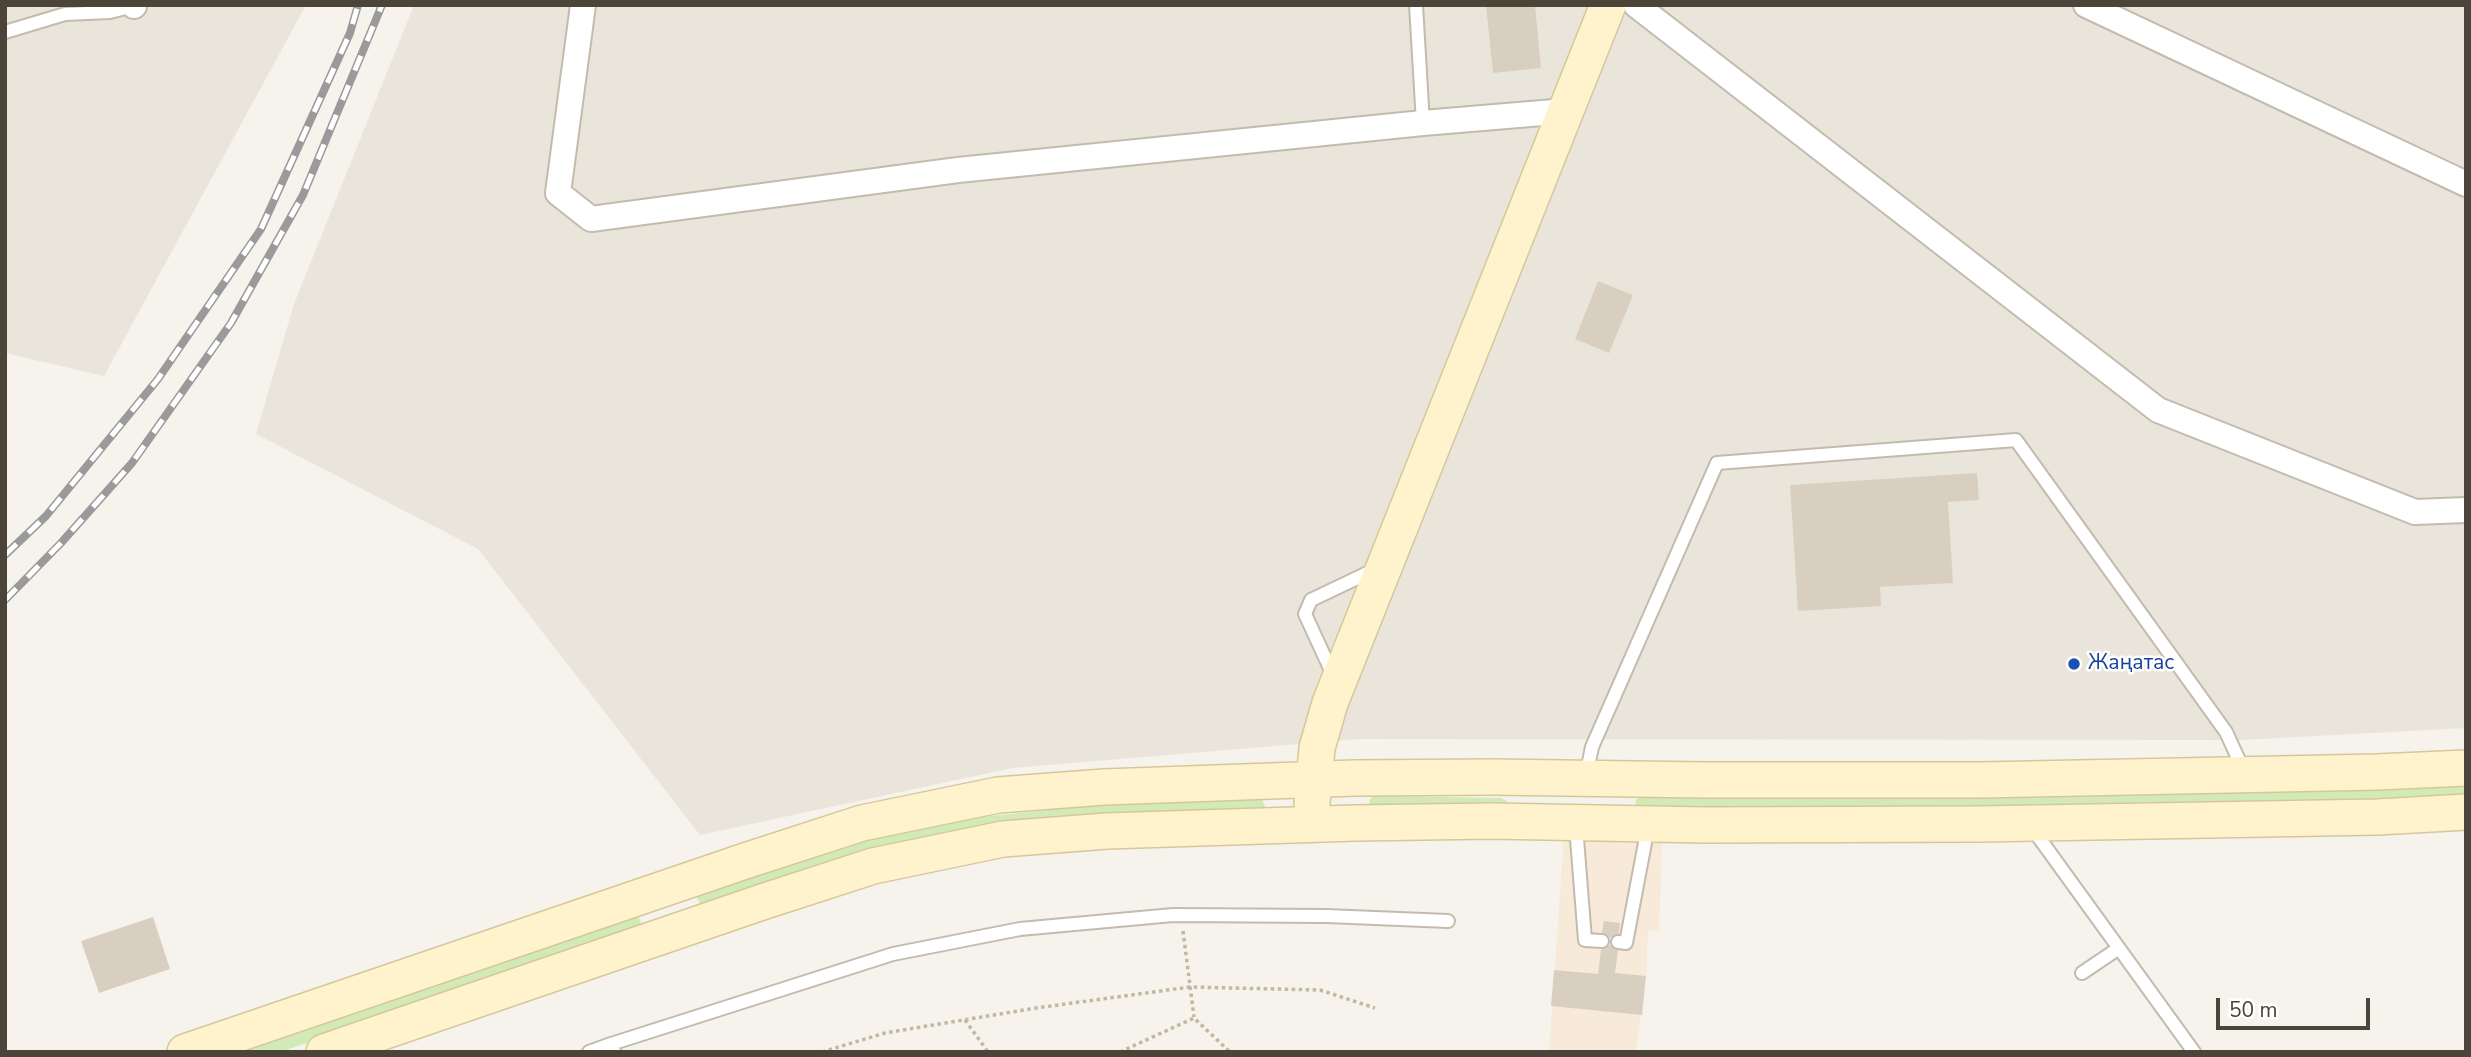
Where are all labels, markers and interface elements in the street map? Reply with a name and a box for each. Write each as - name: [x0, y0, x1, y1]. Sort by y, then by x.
- place label: Жаңатас: [2088, 651, 2174, 677]
- marker: Жаңатас: [2066, 656, 2082, 672]
- scale bar: [2219, 984, 2373, 1028]
- text: 50 m: [2229, 996, 2278, 1024]

